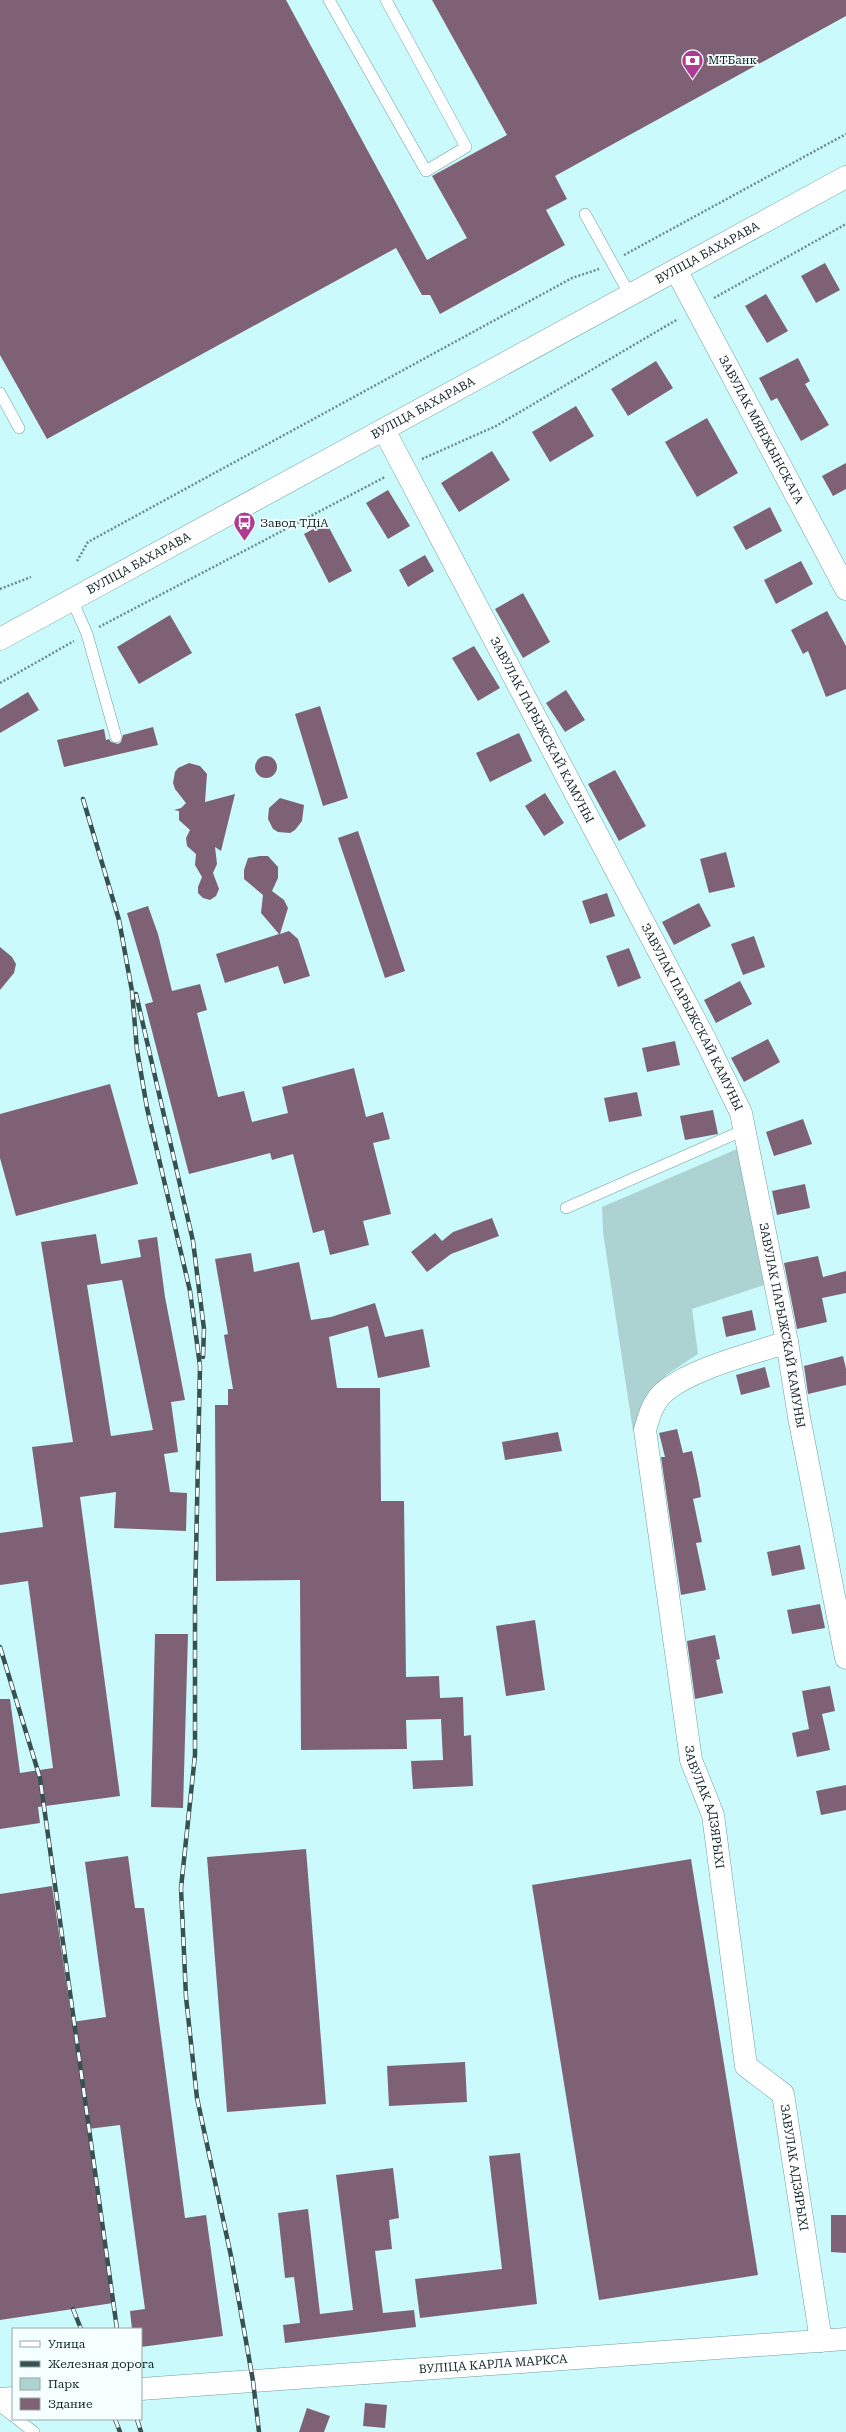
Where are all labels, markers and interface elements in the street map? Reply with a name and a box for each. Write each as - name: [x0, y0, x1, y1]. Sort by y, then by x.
- bank icon: МТБанк: [679, 47, 705, 80]
- place label: МТБанк: [708, 53, 757, 67]
- street label: ВУЛІЦА БАХАРАВА: [653, 218, 762, 287]
- street label: ЗАВУЛАК МЯНЖЫНСКАГА: [716, 353, 807, 507]
- street label: ВУЛІЦА БАХАРАВА: [369, 374, 478, 442]
- bus stop icon: Завод ТДіА: [232, 510, 258, 543]
- place label: Завод ТДіА: [260, 516, 329, 530]
- street label: ВУЛІЦА БАХАРАВА: [84, 529, 194, 597]
- street label: ЗАВУЛАК ПАРЫЖСКАЙ КАМУНЫ: [487, 634, 597, 826]
- street label: ЗАВУЛАК ПАРЫЖСКАЙ КАМУНЫ: [638, 921, 746, 1113]
- street label: ЗАВУЛАК ПАРЫЖСКАЙ КАМУНЫ: [756, 1221, 808, 1430]
- street label: ЗАВУЛАК АДЗЯРЫХІ: [682, 1744, 727, 1870]
- street label: ЗАВУЛАК АДЗЯРЫХІ: [778, 2103, 811, 2232]
- legend: [12, 2328, 142, 2420]
- text: Улица: [48, 2337, 86, 2351]
- street label: ВУЛІЦА КАРЛА МАРКСА: [418, 2352, 569, 2376]
- text: Железная дорога: [48, 2357, 155, 2371]
- text: Парк: [48, 2377, 80, 2391]
- text: Здание: [48, 2397, 93, 2411]

